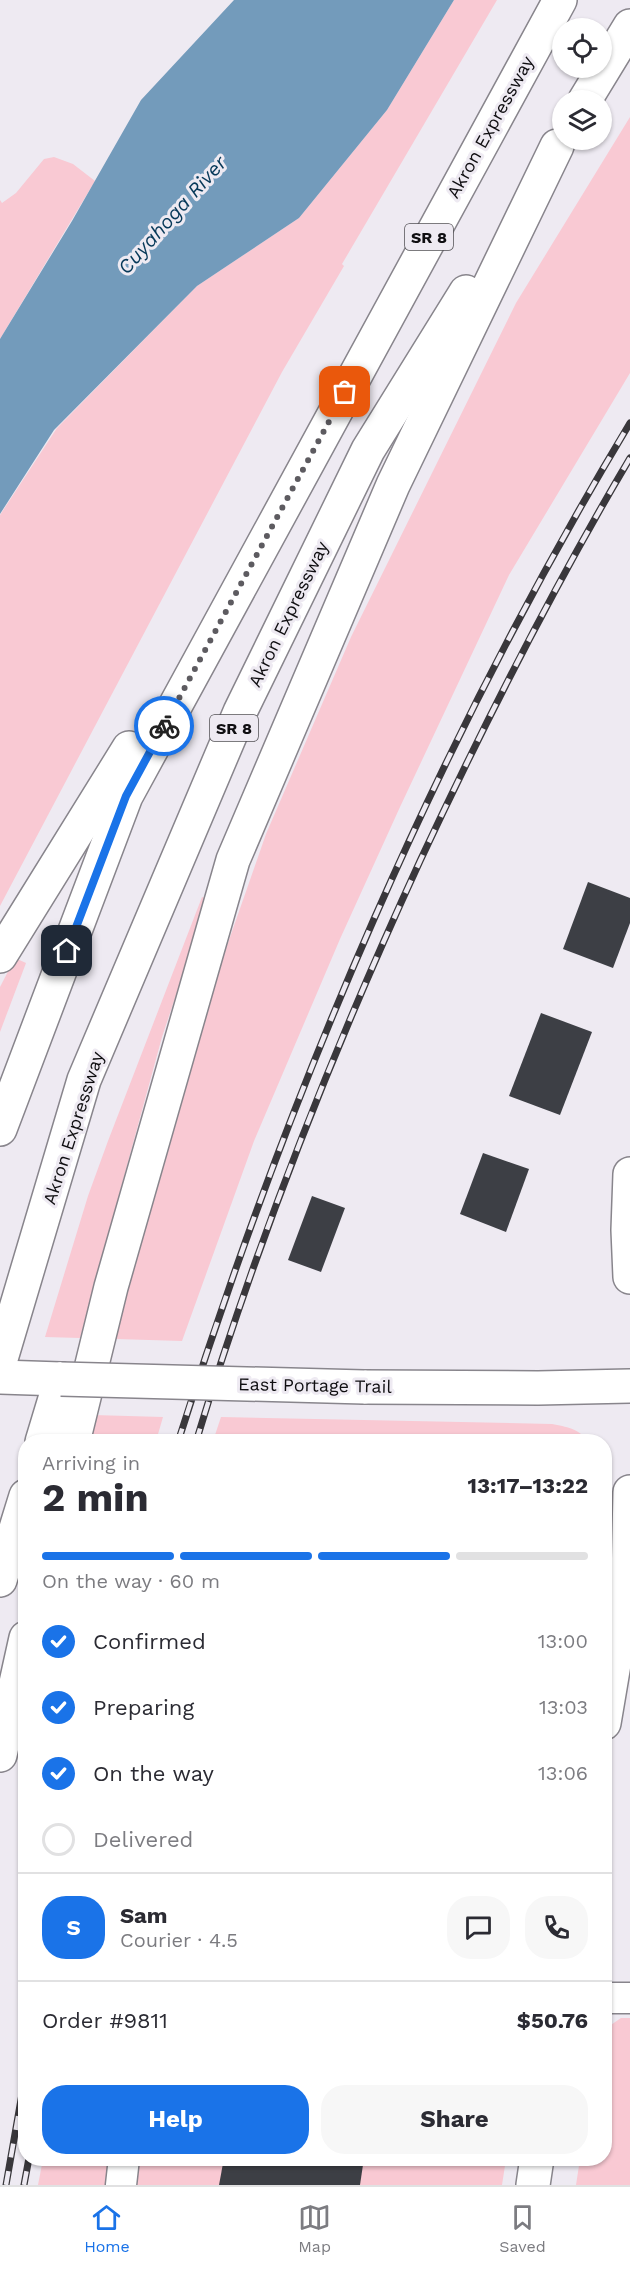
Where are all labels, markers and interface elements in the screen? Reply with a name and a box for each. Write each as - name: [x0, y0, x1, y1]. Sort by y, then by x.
- map controls: [552, 18, 612, 150]
- button: locate: [552, 18, 612, 78]
- street label: Akron Expressway: [442, 52, 538, 202]
- button: layers: [552, 90, 612, 150]
- water label: Cuyahoga River: [113, 150, 232, 279]
- road number: SR 8: [405, 224, 453, 250]
- pin: [319, 366, 370, 417]
- icon: bag: [328, 375, 361, 408]
- street label: Akron Expressway: [244, 537, 333, 690]
- courier: [134, 696, 194, 756]
- icon: bike: [148, 710, 181, 743]
- road number: SR 8: [210, 715, 258, 741]
- pin: [41, 925, 92, 976]
- icon: home: [50, 934, 83, 967]
- street label: Akron Expressway: [38, 1048, 108, 1207]
- street label: East Portage Trail: [238, 1373, 393, 1397]
- text: Arriving in: [42, 1451, 140, 1475]
- text: 13:17–13:22: [468, 1473, 588, 1498]
- text: 2 min: [42, 1475, 149, 1520]
- text: On the way · 60 m: [42, 1569, 220, 1593]
- icon: check: [42, 1625, 75, 1658]
- text: Confirmed: [93, 1629, 206, 1654]
- text: 13:00: [538, 1629, 588, 1653]
- icon: check: [42, 1691, 75, 1724]
- text: Preparing: [93, 1695, 194, 1720]
- text: 13:03: [539, 1695, 588, 1719]
- icon: check: [42, 1757, 75, 1790]
- text: On the way: [93, 1761, 214, 1786]
- text: 13:06: [538, 1761, 588, 1785]
- text: Delivered: [93, 1827, 193, 1852]
- button: chat: [447, 1896, 510, 1959]
- button: phone: [525, 1896, 588, 1959]
- text: Sam: [120, 1903, 168, 1928]
- text: S: [66, 1915, 81, 1940]
- text: Courier · 4.5: [120, 1928, 238, 1952]
- text: Order #9811: [42, 2008, 168, 2033]
- text: $50.76: [517, 2008, 588, 2033]
- button: Help: [42, 2085, 309, 2154]
- button: Share: [321, 2085, 588, 2154]
- tab: Home: [84, 2201, 130, 2256]
- tab: Map: [298, 2201, 331, 2256]
- tab: Saved: [499, 2201, 546, 2256]

